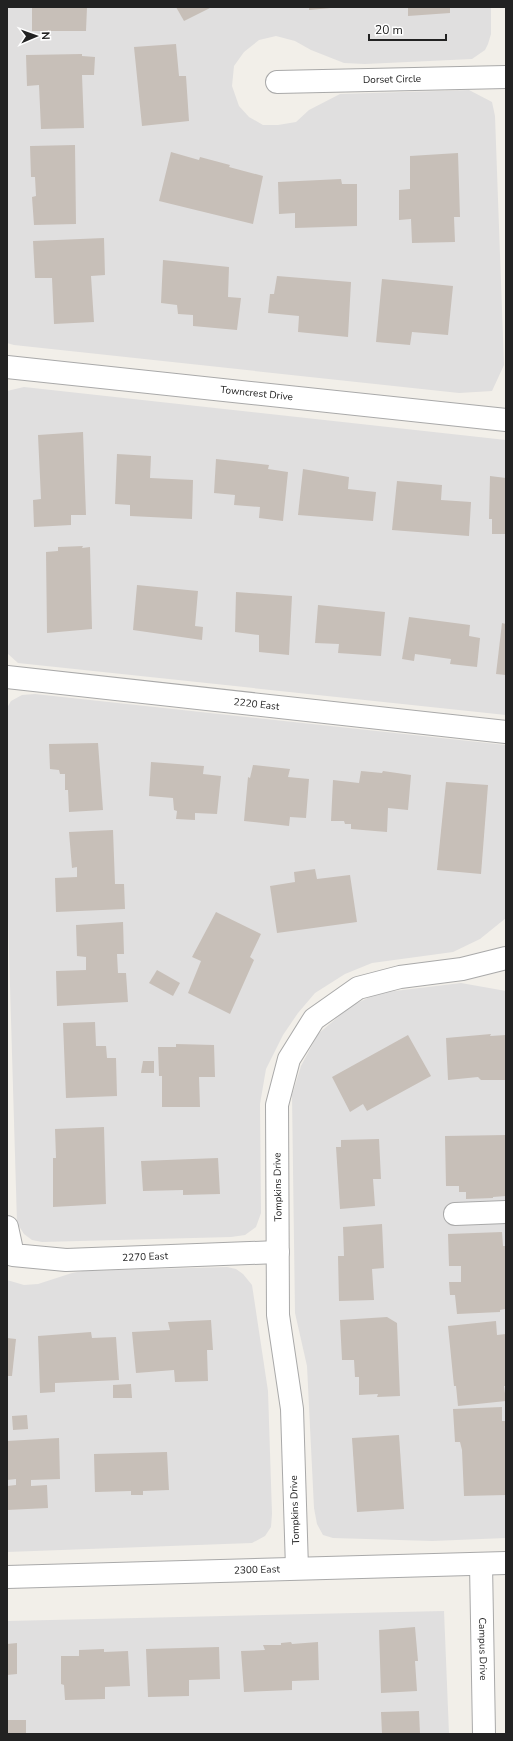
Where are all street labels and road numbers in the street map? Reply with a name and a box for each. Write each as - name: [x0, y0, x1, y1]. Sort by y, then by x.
- street label: Dorset Circle: [363, 72, 421, 87]
- street label: Towncrest Drive: [220, 383, 294, 404]
- street label: 2220 East: [233, 695, 281, 714]
- street label: Tompkins Drive: [270, 1152, 286, 1222]
- street label: 2270 East: [122, 1249, 169, 1265]
- street label: Tompkins Drive: [287, 1475, 303, 1545]
- street label: 2300 East: [234, 1562, 281, 1578]
- street label: Campus Drive: [475, 1617, 490, 1681]

